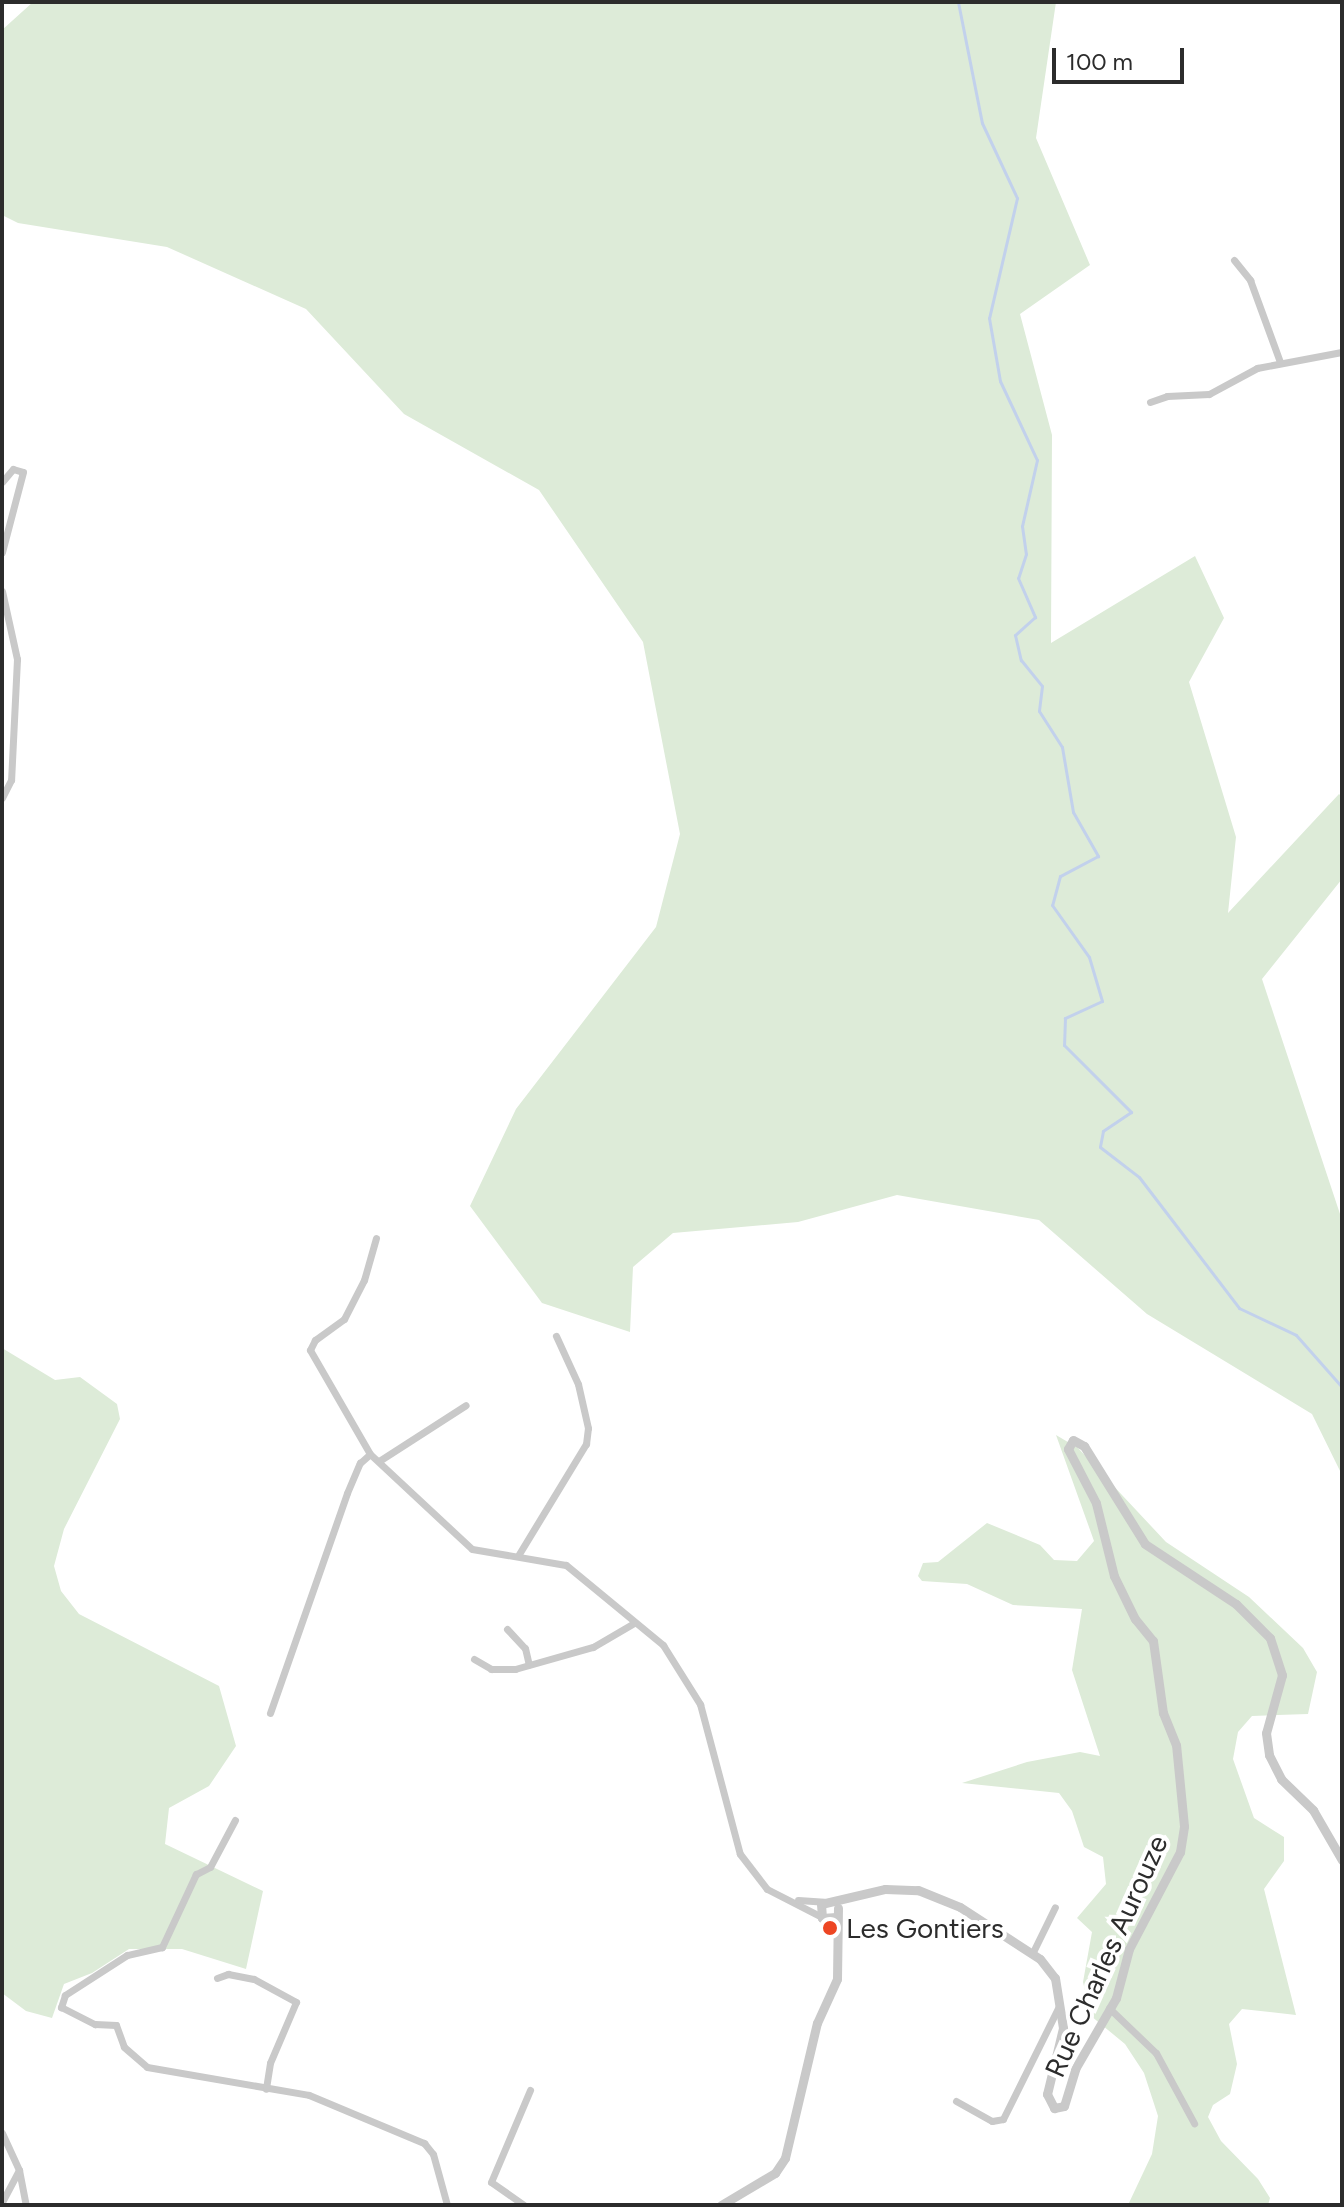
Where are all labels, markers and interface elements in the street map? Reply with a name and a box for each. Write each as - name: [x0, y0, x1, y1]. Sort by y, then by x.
- scale bar: [1056, 32, 1188, 82]
- text: 100 m: [1066, 47, 1133, 76]
- street label: Rue Charles Aurouze: [1038, 1830, 1174, 2082]
- place label: Les Gontiers: [846, 1911, 1004, 1945]
- marker: Les Gontiers: [821, 1919, 839, 1937]

